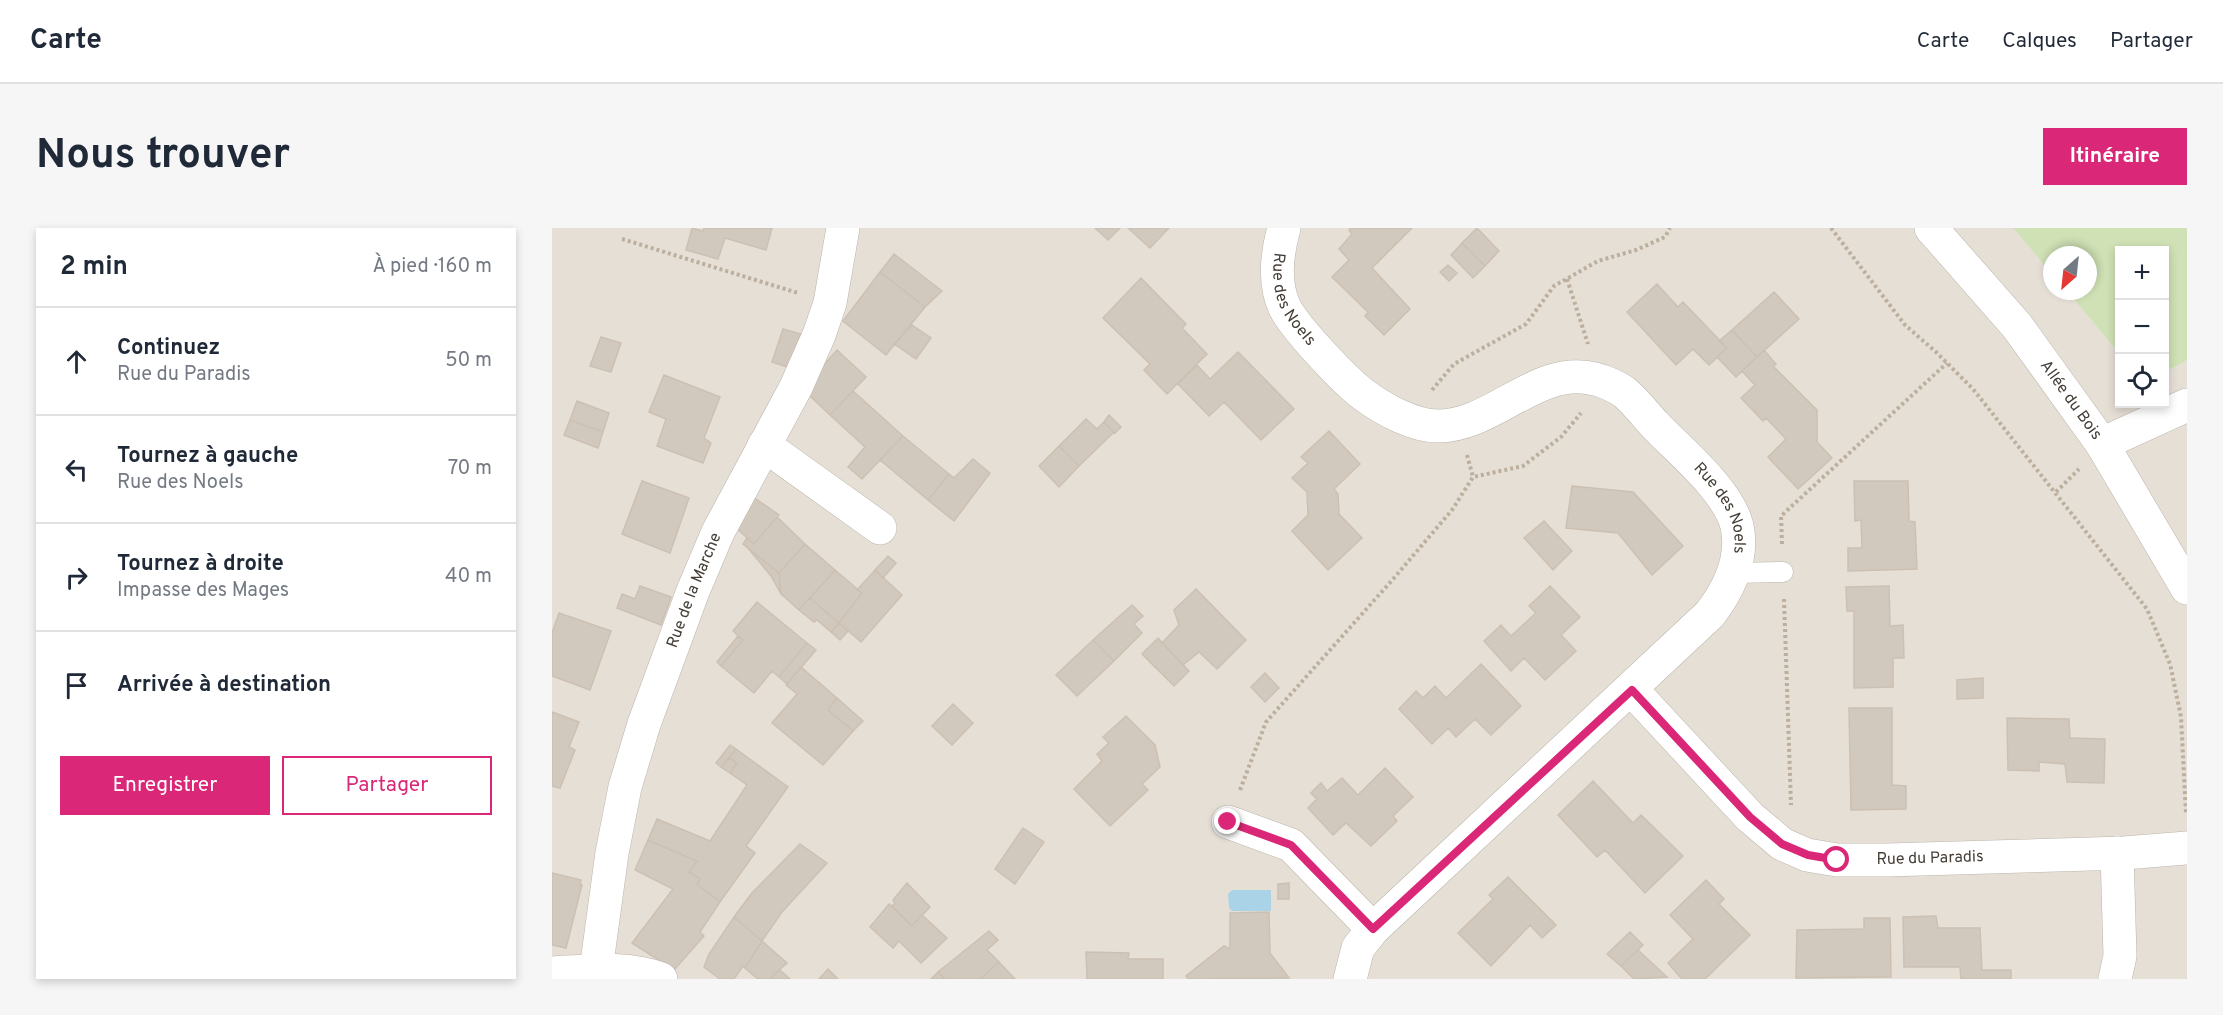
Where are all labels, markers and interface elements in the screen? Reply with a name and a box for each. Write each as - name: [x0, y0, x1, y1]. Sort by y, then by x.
- text: Carte: [30, 23, 102, 59]
- text: Carte: [1917, 28, 1969, 55]
- text: Calques: [2002, 28, 2077, 55]
- text: Partager: [2110, 28, 2193, 55]
- button: Itinéraire: [2043, 128, 2187, 185]
- text: Nous trouver: [36, 130, 290, 183]
- north arrow: [2043, 246, 2097, 300]
- map controls: [2115, 246, 2169, 408]
- button: +: [2115, 246, 2169, 300]
- text: 2 min: [60, 251, 128, 284]
- street label: Rue des Noels: [1267, 252, 1320, 350]
- text: À pied · 160 m: [373, 254, 492, 280]
- button: −: [2115, 300, 2169, 354]
- text: Continuez: [117, 335, 220, 362]
- icon: ahead: [60, 345, 93, 378]
- text: 50 m: [445, 348, 492, 374]
- button: locate: [2115, 354, 2169, 408]
- street label: Allée du Bois: [2035, 357, 2106, 444]
- text: Rue du Paradis: [117, 362, 251, 388]
- text: Tournez à gauche: [117, 443, 298, 470]
- icon: left: [60, 453, 93, 486]
- text: 70 m: [448, 456, 492, 482]
- street label: Rue des Noels: [1689, 459, 1749, 554]
- text: Rue des Noels: [117, 470, 244, 496]
- street label: Rue de la Marche: [663, 530, 726, 651]
- text: Tournez à droite: [117, 551, 284, 578]
- icon: right: [60, 561, 93, 594]
- text: 40 m: [445, 564, 492, 590]
- text: Impasse des Mages: [117, 578, 289, 604]
- icon: arrive: [60, 669, 93, 702]
- text: Arrivée à destination: [117, 672, 331, 699]
- button: Enregistrer: [60, 756, 270, 815]
- button: Partager: [282, 756, 492, 815]
- route end: [1214, 808, 1240, 834]
- route start: [1823, 846, 1849, 872]
- street label: Rue du Paradis: [1877, 847, 1984, 870]

